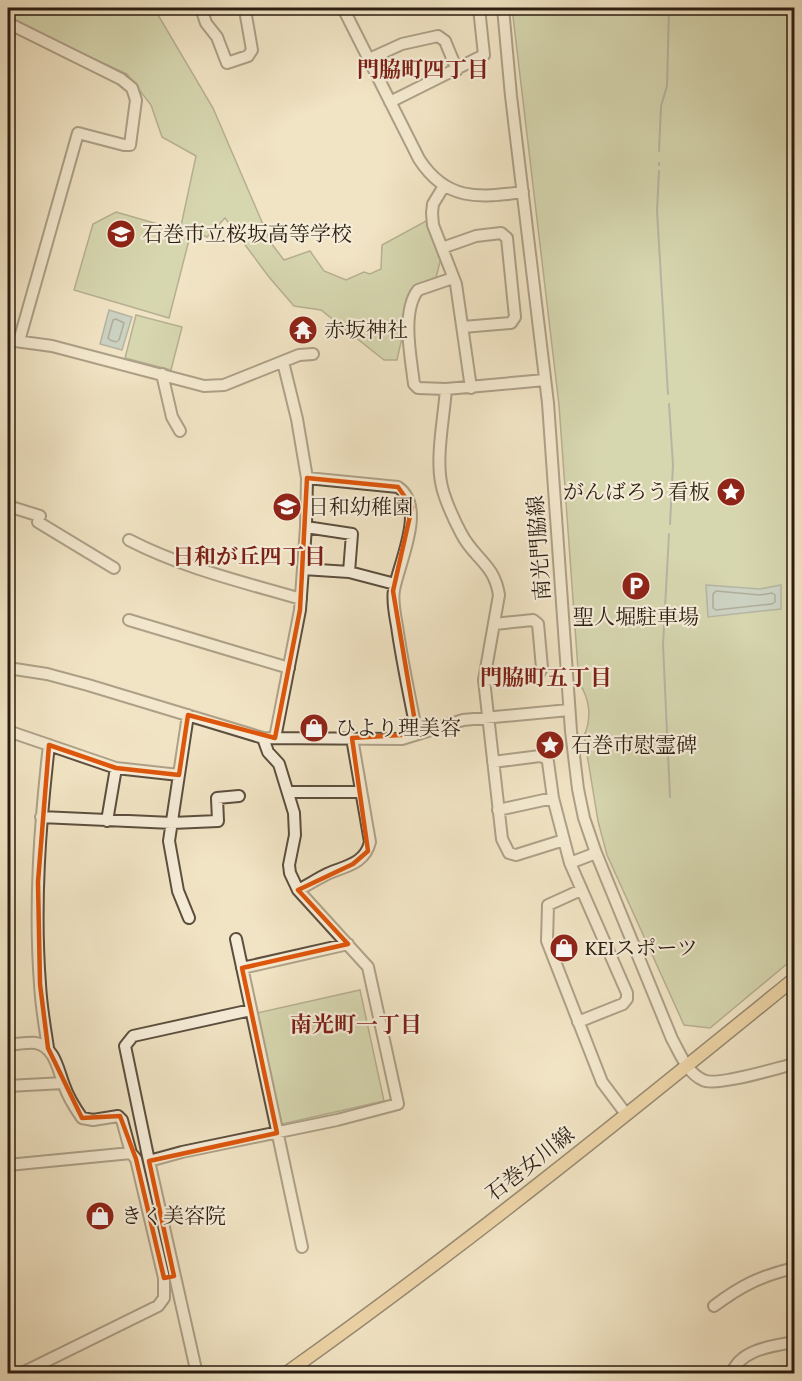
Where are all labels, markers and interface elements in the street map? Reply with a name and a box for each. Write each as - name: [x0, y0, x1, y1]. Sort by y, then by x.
- district label: 門脇町四丁目: [357, 53, 489, 85]
- school or university icon: 石巻市立桜坂高等学校: [105, 218, 137, 250]
- place label: 石巻市立桜坂高等学校: [142, 218, 352, 249]
- temple icon: 赤坂神社: [287, 314, 319, 346]
- place label: 赤坂神社: [324, 314, 408, 345]
- place label: がんばろう看板: [563, 476, 710, 507]
- place icon: がんばろう看板: [715, 476, 747, 508]
- school or university icon: 日和幼稚園: [271, 491, 303, 523]
- place label: 日和幼稚園: [308, 491, 413, 522]
- street label: 南光門脇線: [519, 495, 558, 601]
- district label: 日和が丘四丁目: [172, 540, 326, 572]
- parking icon: 聖人堀駐車場: [620, 570, 652, 602]
- place label: 聖人堀駐車場: [573, 601, 699, 632]
- district label: 門脇町五丁目: [480, 661, 612, 693]
- shop icon: ひより理美容: [298, 712, 330, 744]
- place label: ひより理美容: [335, 712, 461, 743]
- place icon: 石巻市慰霊碑: [534, 729, 566, 761]
- place label: 石巻市慰霊碑: [571, 729, 697, 760]
- shop icon: KEIスポーツ: [548, 932, 580, 964]
- place label: KEIスポーツ: [585, 932, 698, 963]
- district label: 南光町一丁目: [290, 1008, 422, 1040]
- street label: 石巻女川線: [479, 1119, 581, 1208]
- shop icon: きく美容院: [84, 1200, 116, 1232]
- place label: きく美容院: [121, 1200, 226, 1231]

